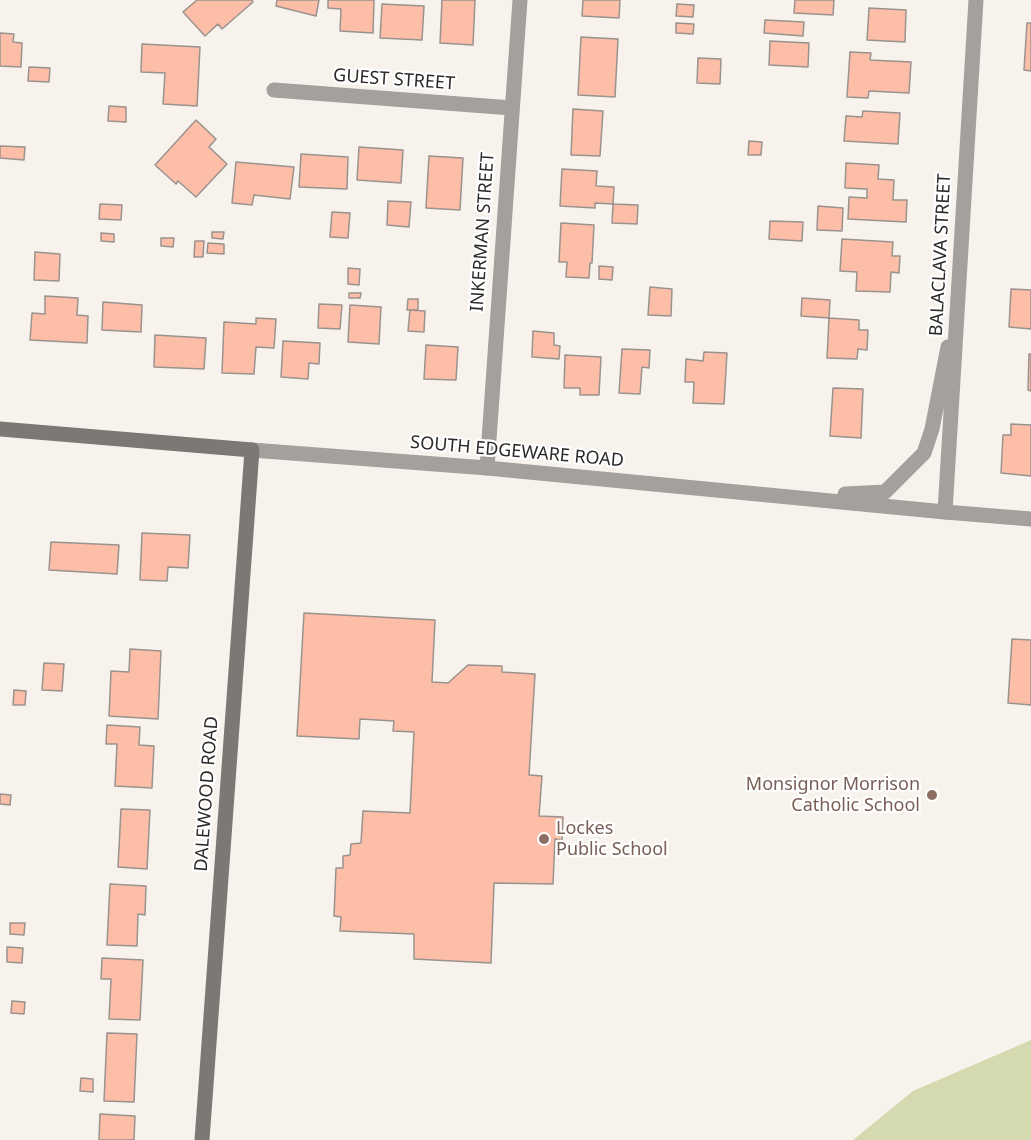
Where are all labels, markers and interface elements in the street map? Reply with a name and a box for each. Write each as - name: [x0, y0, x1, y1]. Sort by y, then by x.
- street label: GUEST STREET: [332, 65, 456, 95]
- street label: INKERMAN STREET: [467, 152, 499, 312]
- street label: BALACLAVA STREET: [926, 173, 956, 337]
- street label: SOUTH EDGEWARE ROAD: [409, 432, 625, 472]
- street label: DALEWOOD ROAD: [191, 716, 223, 872]
- place label: Monsignor Morrison Catholic School: [746, 774, 920, 816]
- marker: Monsignor Morrison Catholic School: [925, 788, 939, 802]
- place label: Lockes Public School: [556, 818, 668, 860]
- marker: Lockes Public School: [537, 832, 551, 846]

